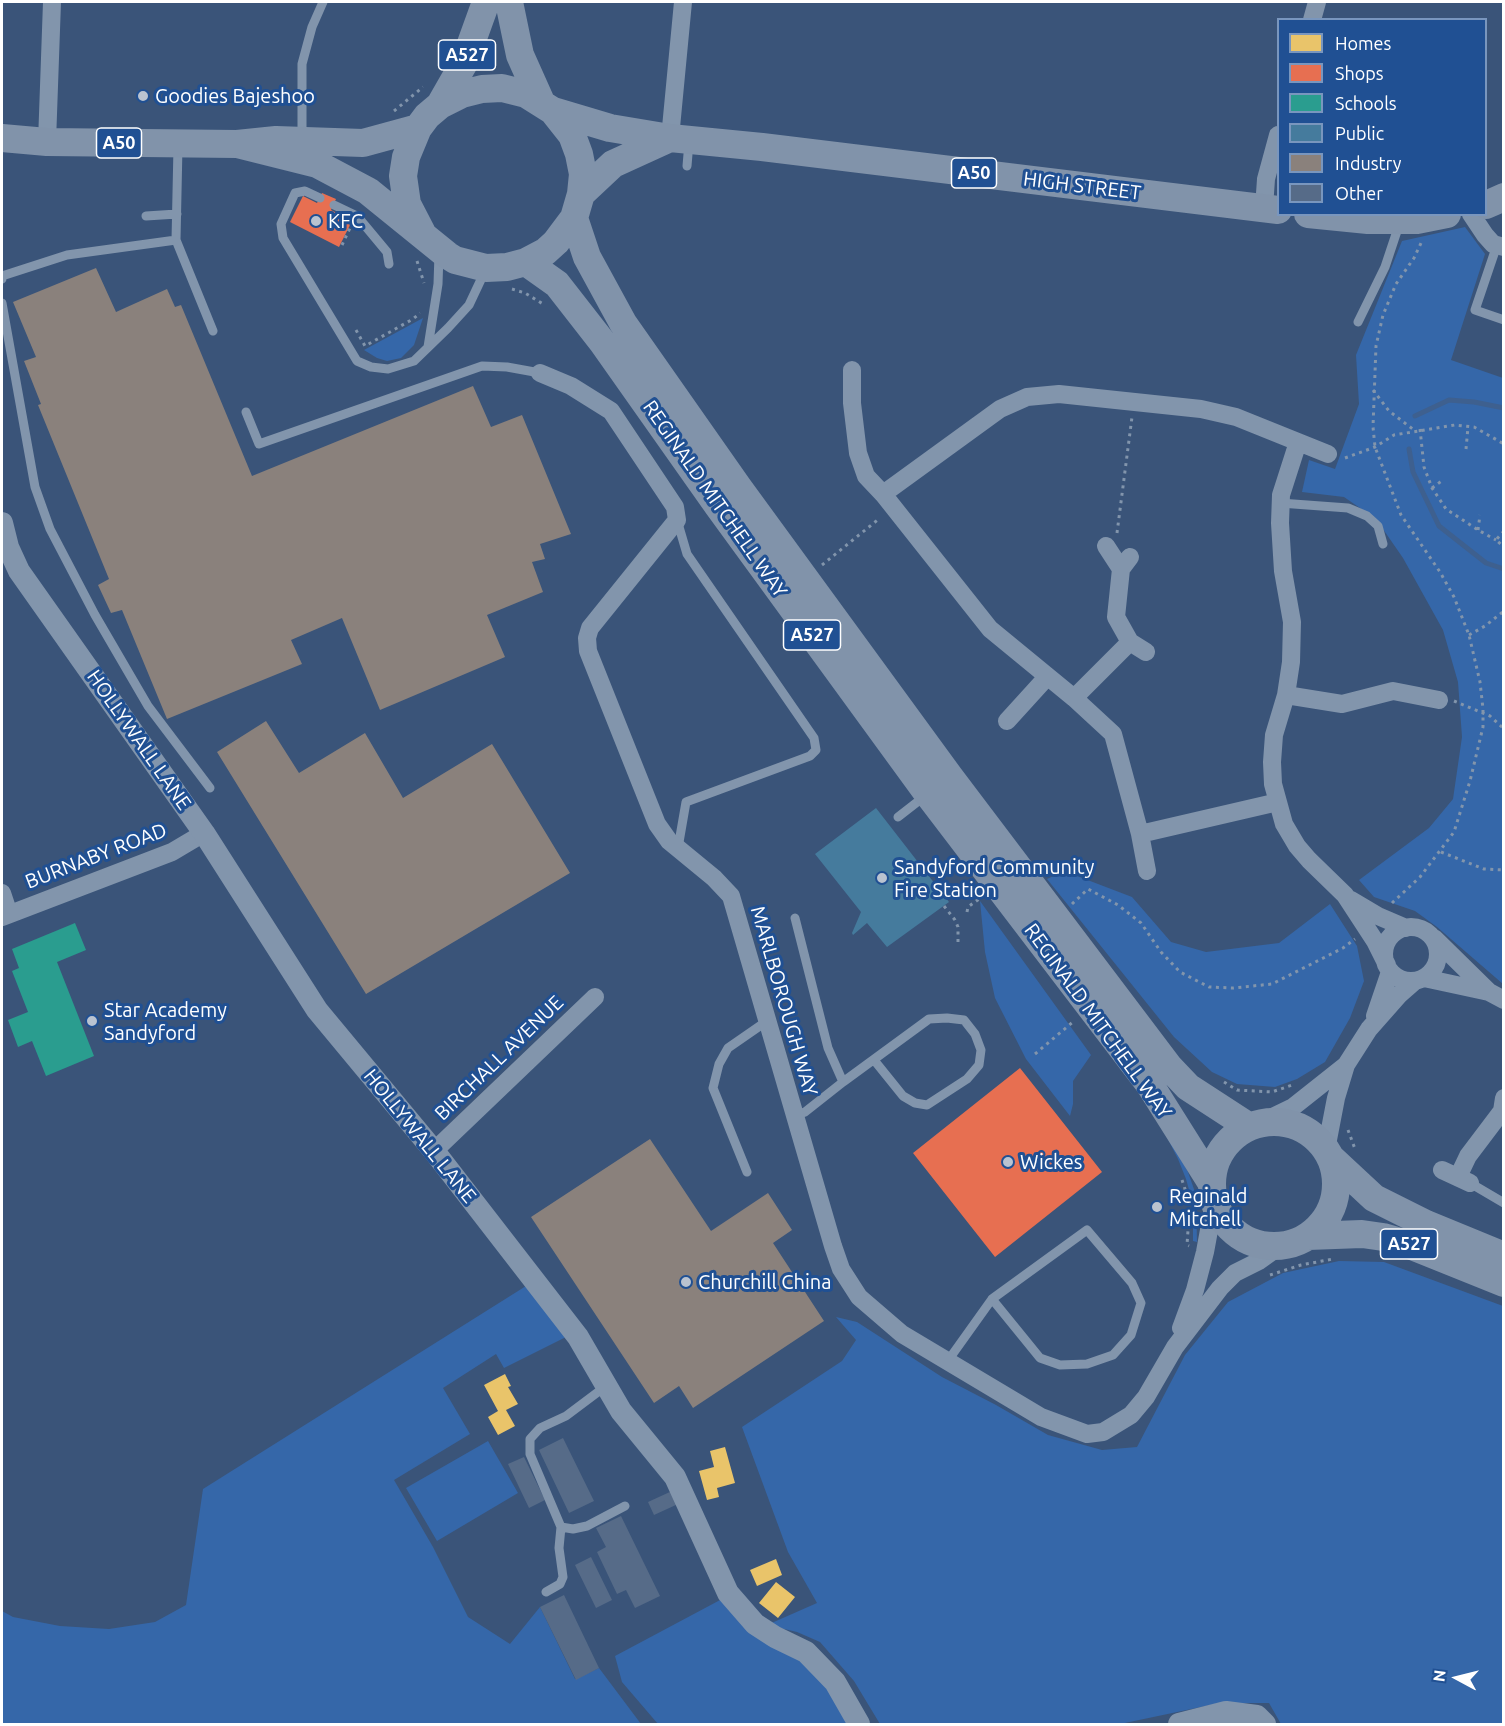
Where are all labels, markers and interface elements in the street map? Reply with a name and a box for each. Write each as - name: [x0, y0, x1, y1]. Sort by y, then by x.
- legend: [1277, 18, 1487, 216]
- text: Homes: [1335, 33, 1391, 53]
- road number: A527: [438, 40, 496, 70]
- text: Shops: [1335, 63, 1384, 83]
- place label: Goodies Bajeshoo: [155, 84, 315, 108]
- marker: Goodies Bajeshoo: [136, 89, 150, 103]
- text: Schools: [1335, 93, 1397, 113]
- text: Public: [1335, 123, 1384, 143]
- road number: A50: [96, 128, 142, 158]
- text: Industry: [1335, 153, 1401, 173]
- road number: A50: [952, 158, 996, 188]
- street label: HIGH STREET: [1022, 167, 1142, 205]
- text: Other: [1335, 183, 1383, 203]
- place label: KFC: [328, 209, 363, 233]
- marker: KFC: [309, 214, 323, 228]
- street label: REGINALD MITCHELL WAY: [638, 396, 792, 602]
- road number: A527: [784, 620, 840, 650]
- street label: HOLLYWALL LANE: [82, 665, 196, 815]
- street label: BURNABY ROAD: [22, 818, 170, 894]
- place label: Sandyford Community Fire Station: [894, 855, 1094, 902]
- marker: Sandyford Community Fire Station: [875, 871, 889, 885]
- street label: MARLBOROUGH WAY: [745, 903, 823, 1099]
- street label: REGINALD MITCHELL WAY: [1019, 919, 1177, 1123]
- street label: BIRCHALL AVENUE: [430, 991, 568, 1125]
- place label: Star Academy Sandyford: [104, 998, 227, 1045]
- marker: Star Academy Sandyford: [85, 1014, 99, 1028]
- street label: HOLLYWALL LANE: [359, 1064, 481, 1208]
- place label: Wickes: [1020, 1150, 1083, 1174]
- marker: Wickes: [1001, 1155, 1015, 1169]
- place label: Reginald Mitchell: [1169, 1184, 1247, 1231]
- marker: Reginald Mitchell: [1150, 1200, 1164, 1214]
- road number: A527: [1380, 1229, 1438, 1259]
- place label: Churchill China: [698, 1270, 832, 1294]
- marker: Churchill China: [679, 1275, 693, 1289]
- north arrow: [1427, 1648, 1487, 1708]
- text: N: [1429, 1669, 1449, 1683]

